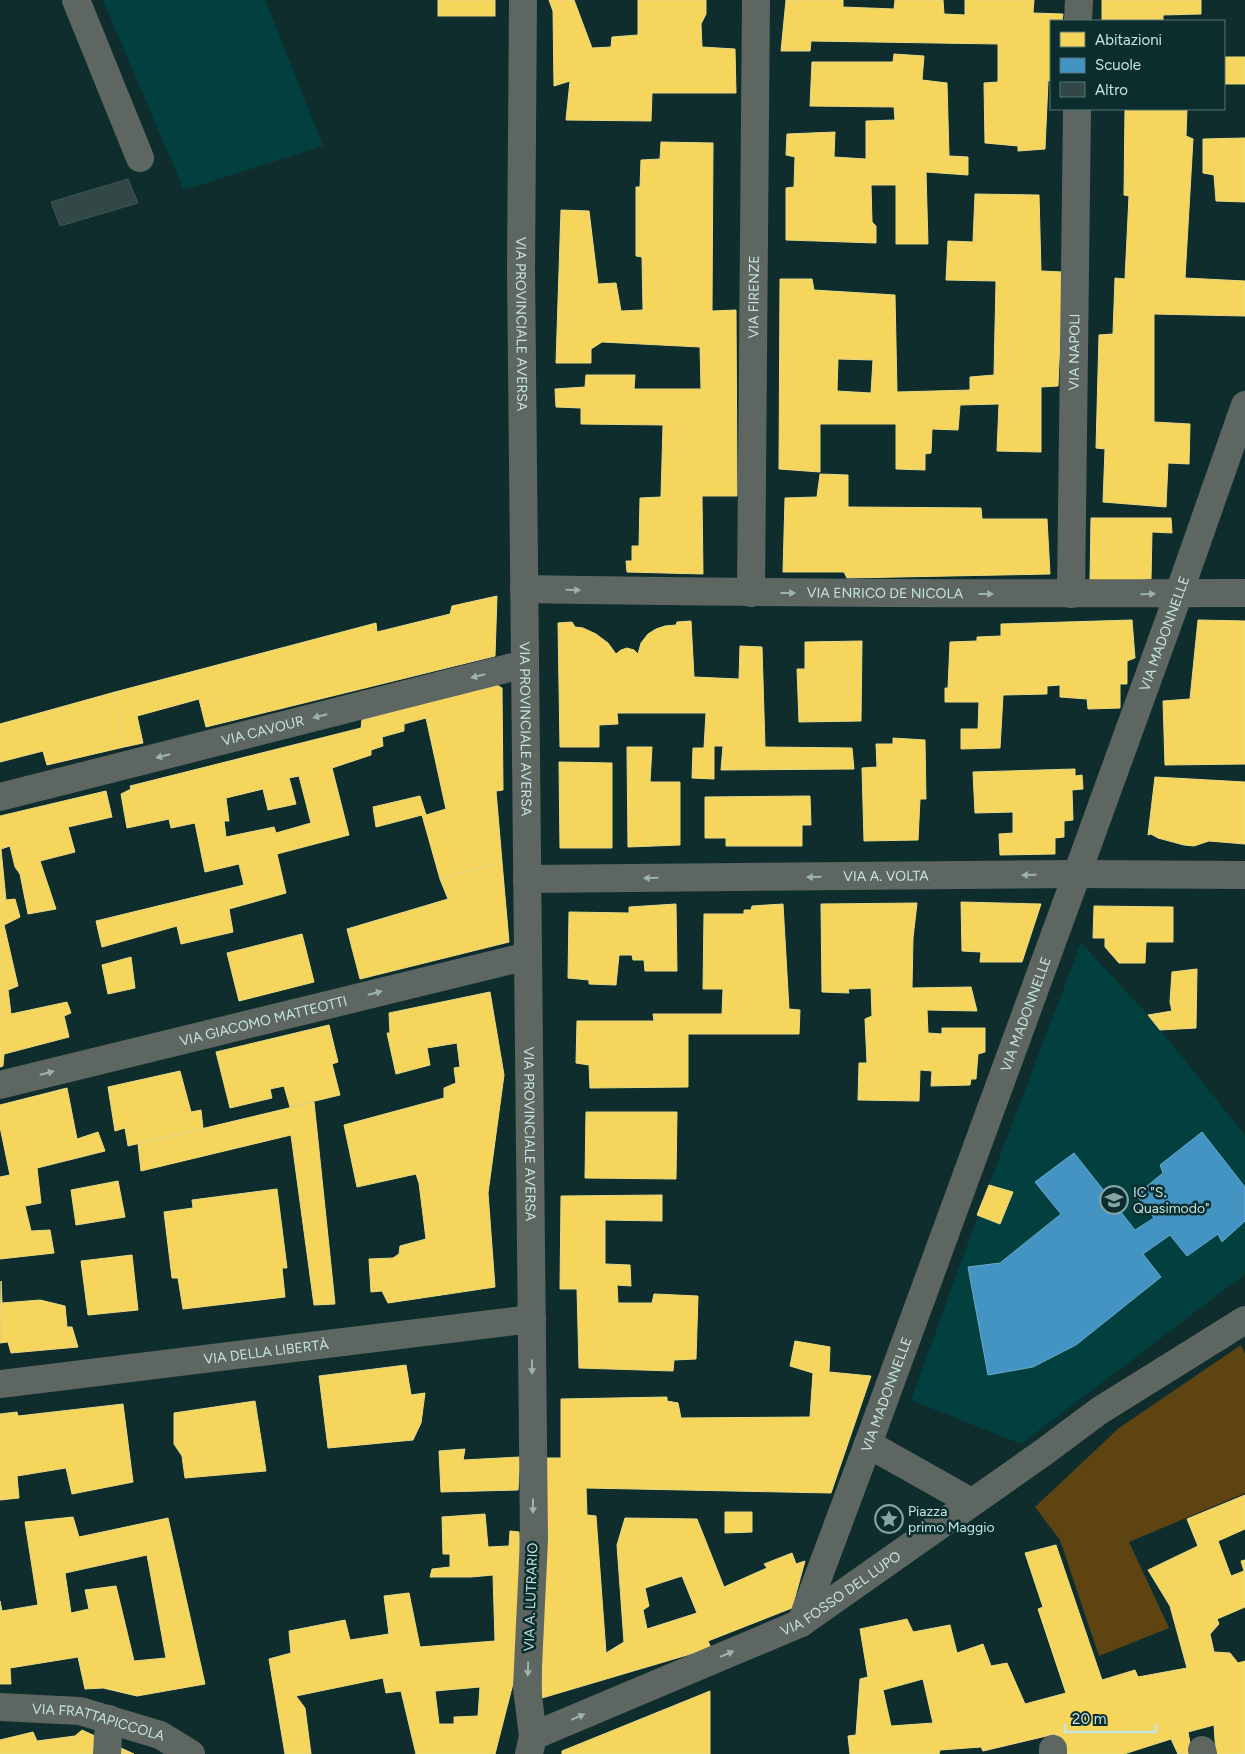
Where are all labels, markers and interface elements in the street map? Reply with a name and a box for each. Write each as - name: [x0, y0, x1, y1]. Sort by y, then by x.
- legend: [1050, 20, 1225, 110]
- text: Abitazioni: [1095, 31, 1162, 49]
- text: Scuole: [1095, 56, 1141, 74]
- text: Altro: [1095, 81, 1128, 99]
- street label: VIA PROVINCIALE AVERSA: [512, 237, 531, 412]
- street label: VIA FIRENZE: [745, 255, 762, 339]
- street label: VIA NAPOLI: [1065, 313, 1083, 391]
- street label: VIA MADONNELLE: [1136, 574, 1193, 693]
- street label: VIA ENRICO DE NICOLA: [807, 584, 964, 602]
- one-way arrow: [565, 586, 581, 594]
- one-way arrow: [780, 589, 796, 597]
- one-way arrow: [978, 590, 994, 598]
- one-way arrow: [1140, 590, 1156, 598]
- street label: VIA PROVINCIALE AVERSA: [516, 642, 535, 817]
- one-way arrow: [471, 672, 486, 680]
- street label: VIA CAVOUR: [220, 712, 306, 749]
- one-way arrow: [313, 712, 328, 720]
- one-way arrow: [155, 752, 170, 760]
- street label: VIA A. VOLTA: [843, 867, 929, 885]
- one-way arrow: [1020, 871, 1036, 879]
- one-way arrow: [805, 873, 821, 881]
- one-way arrow: [643, 874, 659, 882]
- street label: VIA MADONNELLE: [997, 954, 1054, 1074]
- one-way arrow: [368, 989, 383, 997]
- street label: VIA GIACOMO MATTEOTTI: [178, 992, 349, 1049]
- street label: VIA PROVINCIALE AVERSA: [520, 1047, 539, 1222]
- one-way arrow: [40, 1069, 55, 1077]
- place label: IC "S. Quasimodo": [1133, 1184, 1209, 1217]
- school or university icon: IC "S. Quasimodo": [1099, 1185, 1129, 1215]
- street label: VIA DELLA LIBERTÀ: [203, 1335, 330, 1368]
- street label: VIA MADONNELLE: [857, 1335, 915, 1454]
- one-way arrow: [528, 1360, 536, 1376]
- one-way arrow: [529, 1499, 537, 1515]
- place label: Piazza primo Maggio: [908, 1503, 995, 1536]
- place icon: Piazza primo Maggio: [874, 1504, 904, 1534]
- street label: VIA A. LUTRARIO: [521, 1542, 541, 1652]
- street label: VIA FOSSO DEL LUPO: [778, 1547, 904, 1639]
- one-way arrow: [720, 1649, 734, 1657]
- one-way arrow: [524, 1661, 532, 1677]
- street label: VIA FRATTAPICCOLA: [32, 1700, 167, 1745]
- scale bar: [1065, 1702, 1156, 1734]
- text: 20 m: [1072, 1710, 1106, 1728]
- one-way arrow: [570, 1712, 585, 1720]

